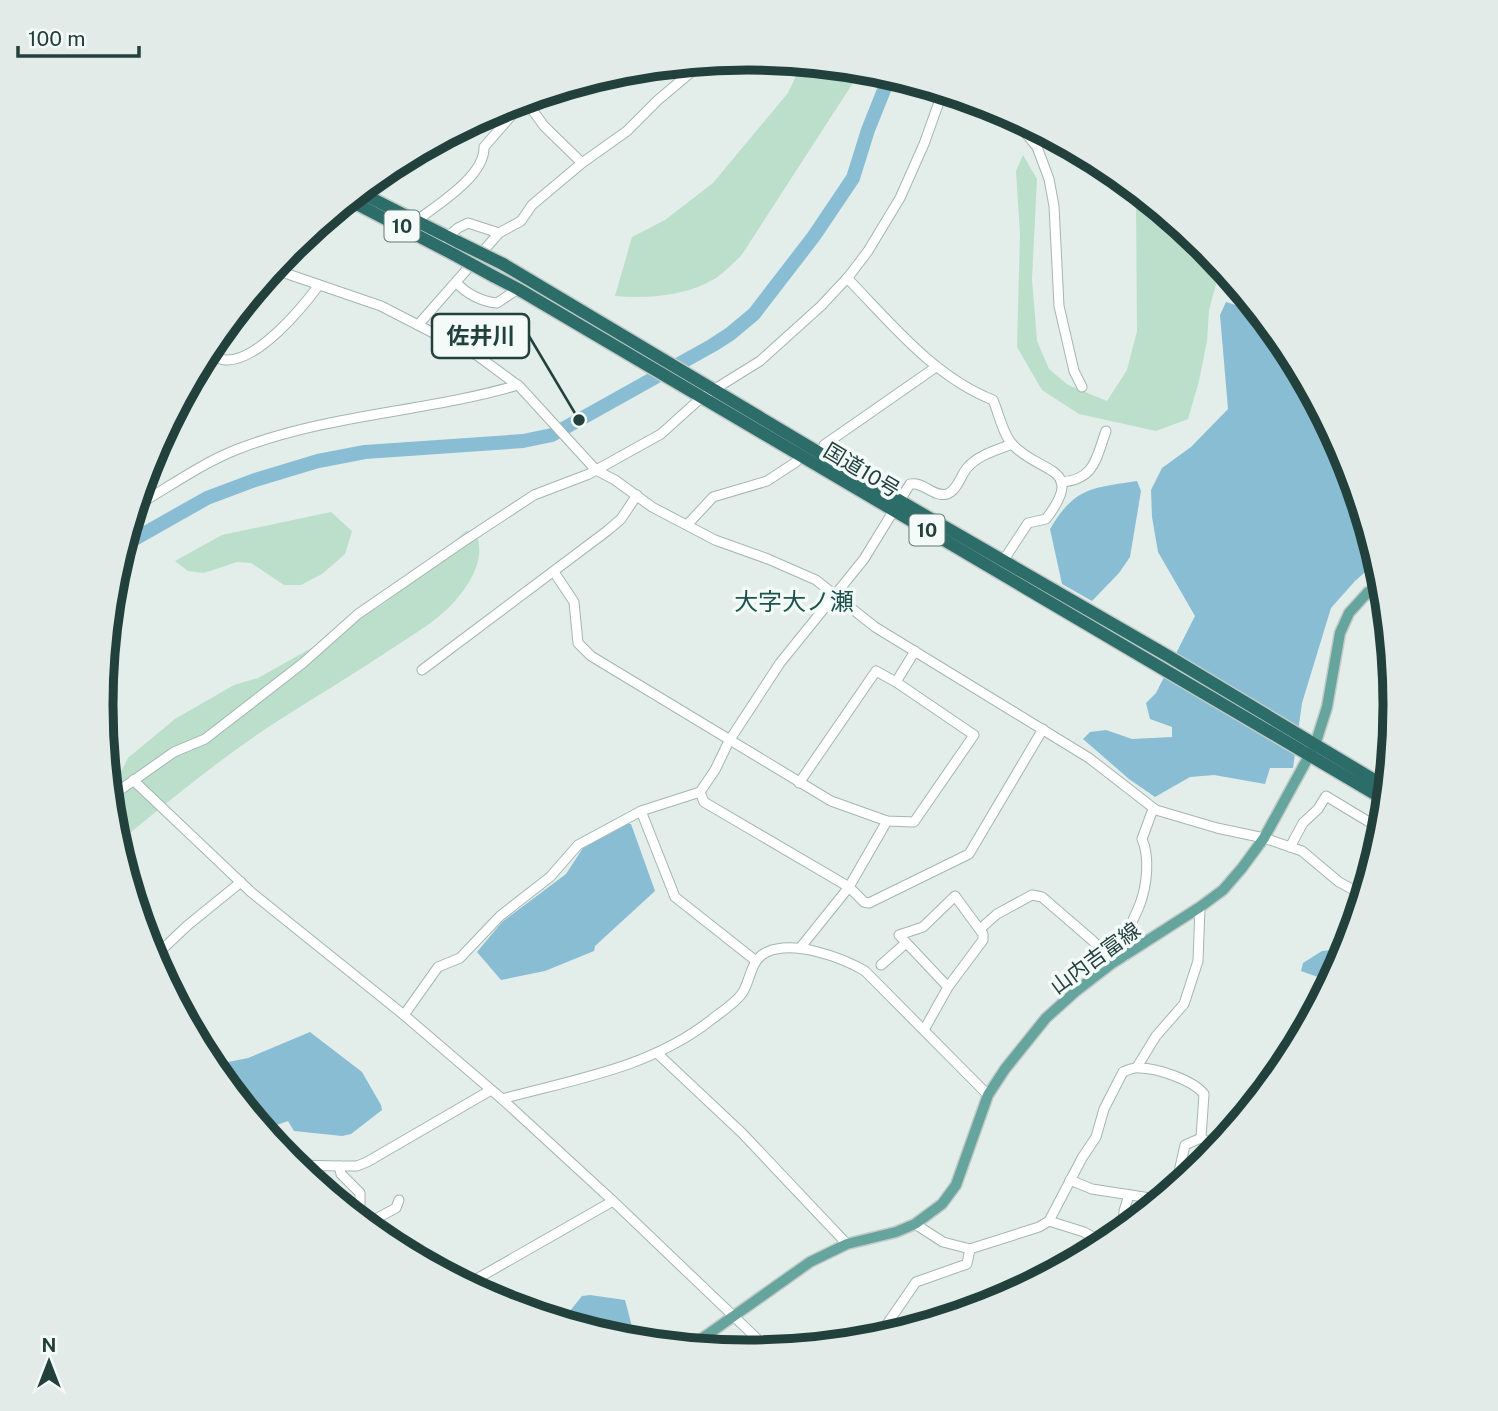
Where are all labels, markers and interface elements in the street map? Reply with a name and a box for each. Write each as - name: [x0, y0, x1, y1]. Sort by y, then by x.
- scale bar: [18, 14, 138, 58]
- text: 100 m: [28, 26, 85, 51]
- road number: 10: [384, 210, 420, 242]
- callout: 佐井川: [432, 314, 529, 358]
- text: 佐井川: [447, 322, 516, 349]
- street label: 国道10号: [819, 438, 905, 502]
- road number: 10: [909, 514, 944, 545]
- district label: 大字大ノ瀬: [734, 587, 854, 615]
- street label: 山内吉富線: [1045, 917, 1145, 999]
- north arrow: [14, 1327, 84, 1397]
- text: N: [42, 1334, 56, 1356]

